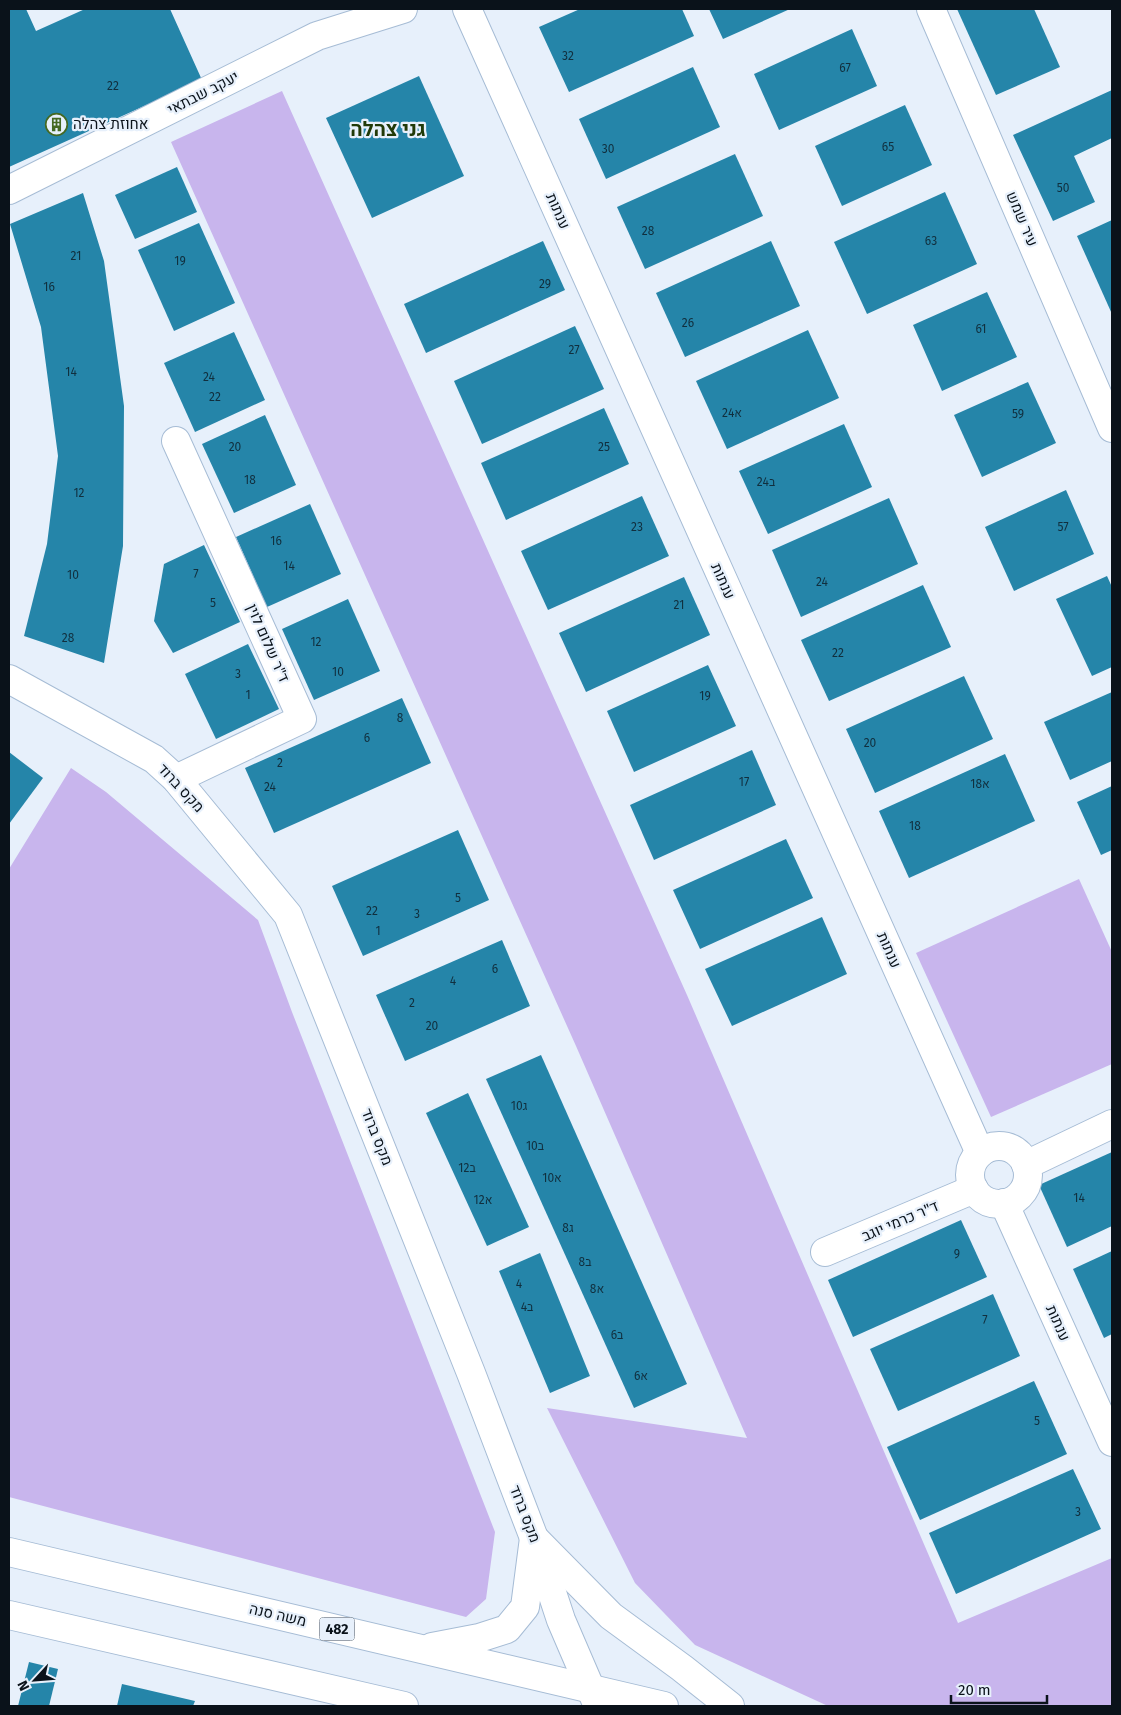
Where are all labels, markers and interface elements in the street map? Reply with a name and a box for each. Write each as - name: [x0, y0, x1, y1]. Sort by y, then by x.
- house number: 32: [562, 49, 574, 63]
- house number: 67: [839, 61, 851, 75]
- street label: יעקב שבתאי: [164, 67, 242, 119]
- house number: 22: [107, 79, 119, 93]
- building icon: אחוזת צהלה: [45, 112, 69, 136]
- place label: אחוזת צהלה: [73, 115, 148, 133]
- district label: גני צהלה: [350, 117, 426, 141]
- house number: 65: [882, 140, 894, 154]
- house number: 30: [602, 142, 615, 156]
- house number: 50: [1057, 181, 1070, 195]
- street label: עיר שמש: [1002, 189, 1042, 249]
- street label: ענתות: [542, 190, 574, 232]
- house number: 28: [642, 224, 655, 238]
- house number: 63: [925, 234, 937, 248]
- house number: 21: [71, 249, 81, 263]
- house number: 19: [174, 254, 186, 268]
- house number: 29: [539, 277, 551, 291]
- house number: 16: [43, 280, 55, 294]
- house number: 26: [682, 316, 694, 330]
- house number: 61: [975, 322, 987, 336]
- house number: 27: [568, 343, 580, 357]
- house number: 14: [65, 365, 77, 379]
- house number: 24: [203, 370, 216, 384]
- house number: 22: [209, 390, 221, 404]
- house number: 24א: [722, 406, 742, 420]
- house number: 59: [1012, 407, 1024, 421]
- house number: 20: [229, 440, 242, 454]
- house number: 25: [598, 440, 610, 454]
- house number: 18: [244, 473, 256, 487]
- house number: 24ב: [757, 475, 776, 489]
- house number: 12: [73, 486, 85, 500]
- house number: 23: [631, 520, 643, 534]
- house number: 57: [1057, 520, 1069, 534]
- house number: 16: [270, 534, 282, 548]
- house number: 14: [283, 559, 295, 573]
- street label: ענתות: [707, 560, 739, 602]
- house number: 7: [193, 567, 199, 581]
- house number: 10: [67, 568, 79, 582]
- house number: 24: [816, 575, 829, 589]
- house number: 5: [210, 596, 216, 610]
- house number: 21: [674, 598, 684, 612]
- street label: ד"ר שלום לוין: [243, 601, 293, 685]
- house number: 28: [62, 631, 75, 645]
- house number: 12: [310, 635, 322, 649]
- house number: 22: [832, 646, 844, 660]
- house number: 10: [332, 665, 344, 679]
- house number: 3: [235, 667, 241, 681]
- house number: 1: [245, 688, 251, 702]
- house number: 19: [699, 689, 711, 703]
- house number: 8: [397, 711, 404, 725]
- house number: 6: [364, 731, 370, 745]
- house number: 20: [864, 736, 877, 750]
- house number: 2: [277, 756, 283, 770]
- street label: מקס ברוד: [154, 760, 208, 816]
- house number: 17: [739, 775, 749, 789]
- house number: 18א: [970, 777, 990, 791]
- house number: 24: [264, 780, 277, 794]
- house number: 18: [909, 819, 921, 833]
- house number: 5: [455, 891, 461, 905]
- house number: 22: [366, 904, 378, 918]
- house number: 3: [414, 907, 420, 921]
- house number: 1: [375, 924, 381, 938]
- street label: ענתות: [873, 929, 905, 971]
- house number: 6: [492, 962, 498, 976]
- house number: 4: [450, 974, 457, 988]
- house number: 2: [409, 996, 415, 1010]
- house number: 20: [426, 1019, 439, 1033]
- house number: 10ג: [511, 1099, 528, 1113]
- street label: מקס ברוד: [357, 1106, 397, 1168]
- house number: 10ב: [526, 1139, 545, 1153]
- house number: 12ב: [458, 1161, 476, 1175]
- house number: 10א: [542, 1171, 562, 1185]
- house number: 14: [1073, 1191, 1085, 1205]
- house number: 12א: [474, 1193, 493, 1207]
- street label: ד"ר כרמי יוגב: [859, 1197, 941, 1245]
- house number: 8ג: [562, 1221, 574, 1235]
- house number: 9: [954, 1247, 960, 1261]
- house number: 8ב: [579, 1255, 592, 1269]
- house number: 4: [516, 1277, 523, 1291]
- house number: 8א: [590, 1282, 604, 1296]
- house number: 4ב: [521, 1300, 534, 1314]
- street label: ענתות: [1042, 1302, 1074, 1344]
- house number: 7: [982, 1313, 988, 1327]
- house number: 6ב: [611, 1328, 624, 1342]
- house number: 6א: [634, 1369, 648, 1383]
- house number: 5: [1034, 1414, 1040, 1428]
- street label: מקס ברוד: [506, 1483, 544, 1545]
- house number: 3: [1075, 1505, 1081, 1519]
- street label: משה סנה: [248, 1600, 308, 1630]
- road number: 482: [320, 1618, 354, 1640]
- north arrow: [10, 1655, 60, 1705]
- scale bar: [951, 1672, 1047, 1704]
- text: N: [14, 1678, 33, 1693]
- text: 20 m: [958, 1681, 991, 1699]

